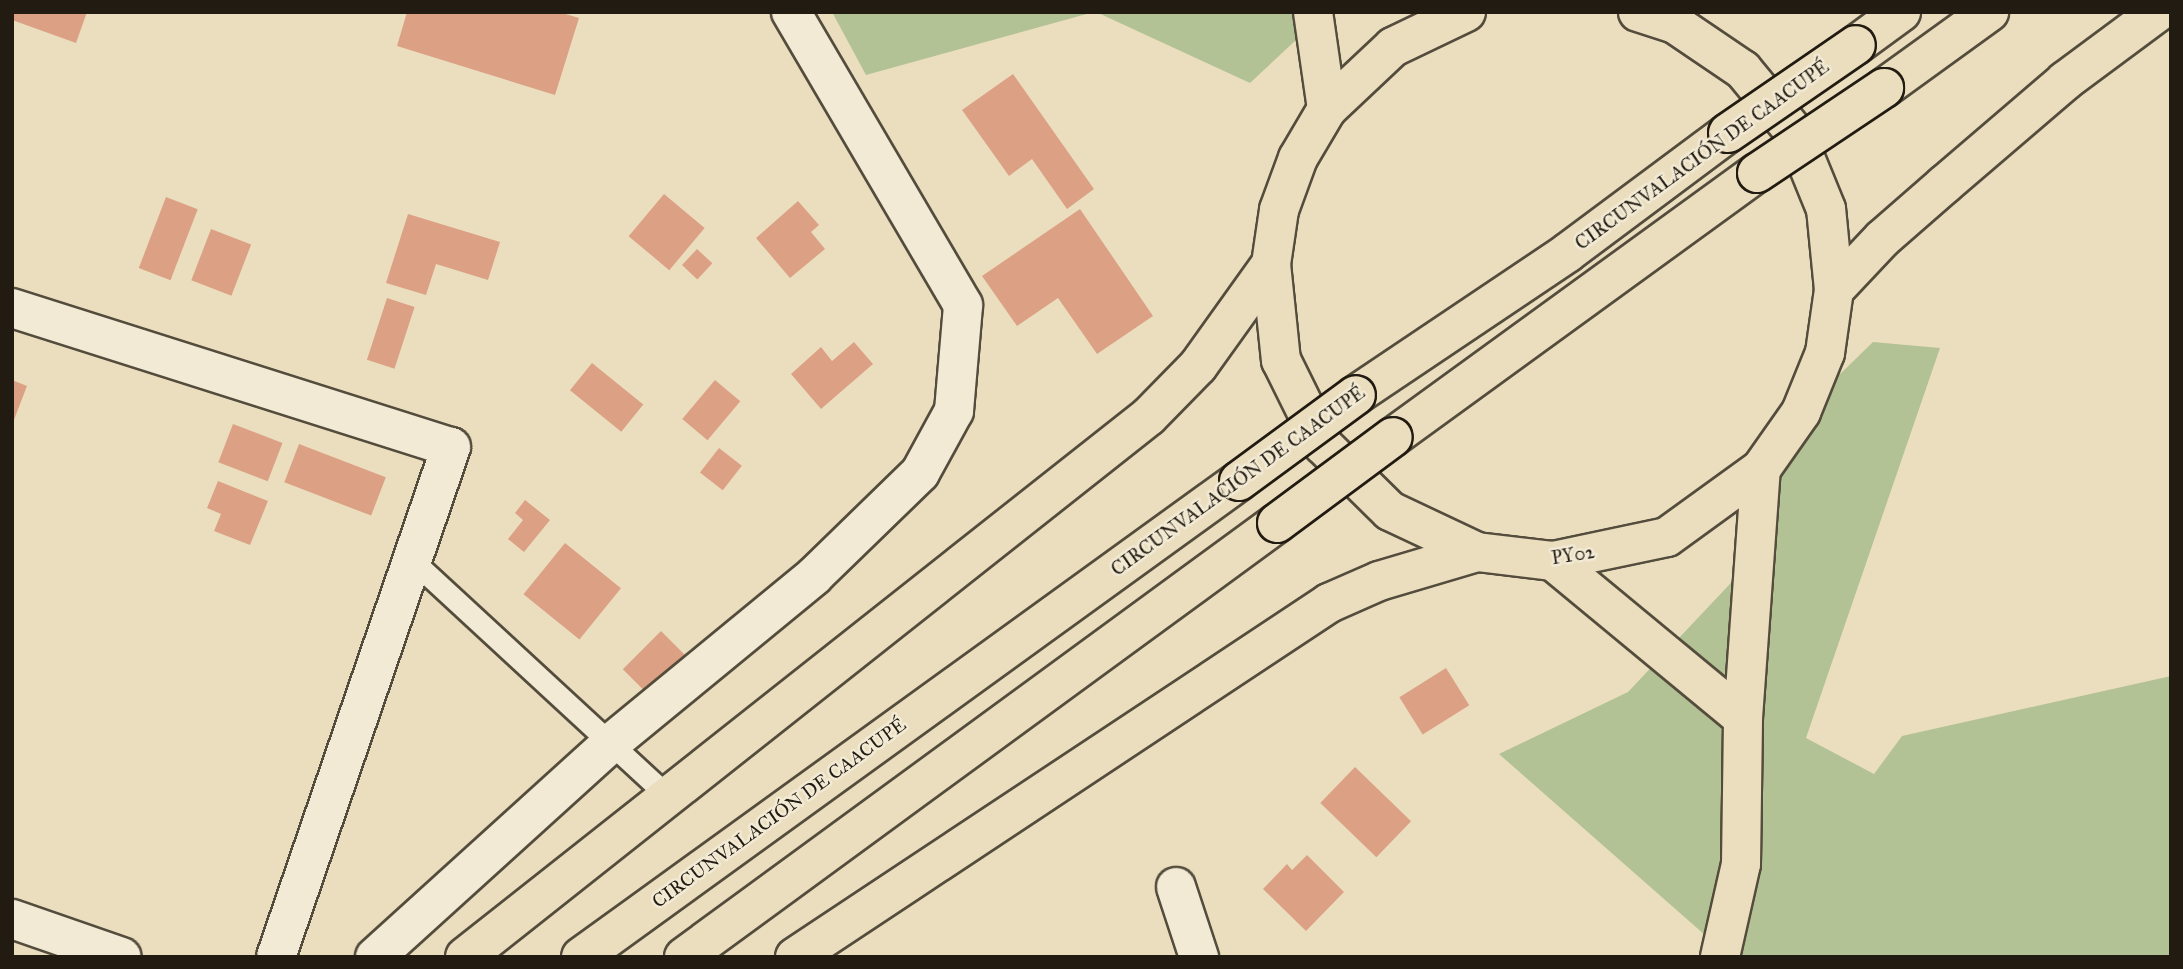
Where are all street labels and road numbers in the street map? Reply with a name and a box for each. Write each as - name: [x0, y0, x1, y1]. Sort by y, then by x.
- street label: CIRCUNVALACIÓN DE CAACUPÉ: [1571, 55, 1833, 255]
- street label: CIRCUNVALACIÓN DE CAACUPÉ: [1107, 381, 1369, 581]
- street label: PY02: [1550, 540, 1596, 570]
- street label: CIRCUNVALACIÓN DE CAACUPÉ: [648, 713, 910, 913]

